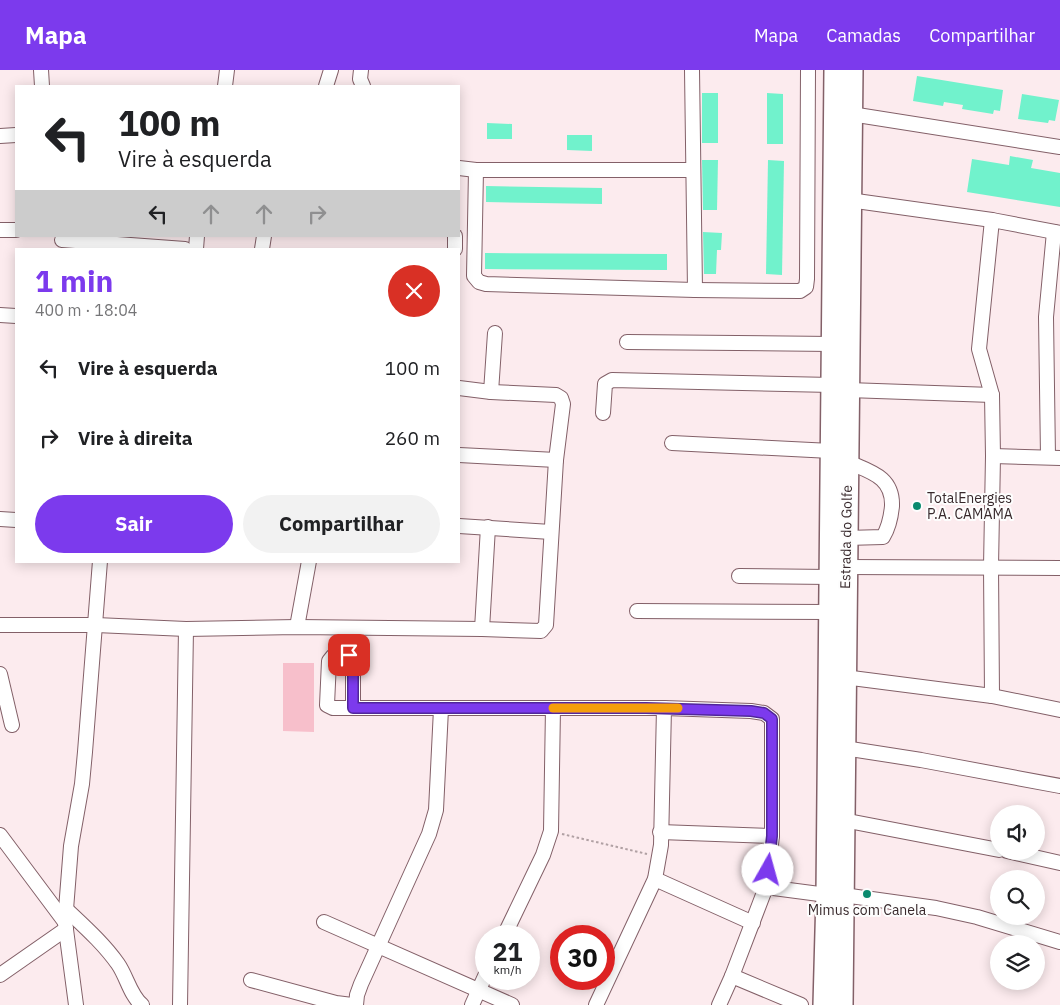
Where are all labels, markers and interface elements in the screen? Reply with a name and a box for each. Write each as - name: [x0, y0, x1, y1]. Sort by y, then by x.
- text: Mapa: [25, 19, 87, 51]
- text: Mapa: [754, 24, 798, 47]
- text: Camadas: [826, 24, 901, 47]
- text: Compartilhar: [929, 24, 1035, 47]
- text: 100 m: [118, 100, 221, 146]
- icon: left: [35, 105, 100, 170]
- text: Vire à esquerda: [118, 144, 272, 173]
- icon: left: [144, 200, 172, 228]
- icon: ahead: [197, 200, 225, 228]
- icon: ahead: [250, 200, 278, 228]
- icon: right: [303, 200, 331, 228]
- text: 1 min: [35, 261, 113, 300]
- button: close: [388, 265, 440, 317]
- text: 400 m · 18:04: [35, 300, 137, 320]
- icon: left: [35, 354, 63, 382]
- text: Vire à esquerda: [78, 356, 218, 380]
- text: 100 m: [385, 356, 440, 380]
- icon: right: [35, 424, 63, 452]
- text: Vire à direita: [78, 426, 193, 450]
- text: 260 m: [385, 426, 440, 450]
- street label: Estrada do Golfe: [836, 485, 856, 589]
- place label: TotalEnergies P.A. CAMAMA: [927, 489, 1013, 523]
- button: Sair: [35, 495, 233, 553]
- button: Compartilhar: [243, 495, 440, 553]
- marker: TotalEnergies P.A. CAMAMA: [911, 500, 923, 512]
- pin: [328, 634, 370, 676]
- icon: arrive: [335, 641, 363, 669]
- map controls: [990, 805, 1045, 990]
- button: sound: [990, 805, 1045, 860]
- position arrow: [741, 843, 793, 895]
- button: search: [990, 870, 1045, 925]
- marker: Mimus com Canela: [861, 888, 873, 900]
- place label: Mimus com Canela: [808, 901, 927, 919]
- speed limit sign: 30: [550, 925, 615, 990]
- text: 21: [492, 935, 523, 968]
- button: layers: [990, 935, 1045, 990]
- text: km/h: [493, 962, 522, 977]

